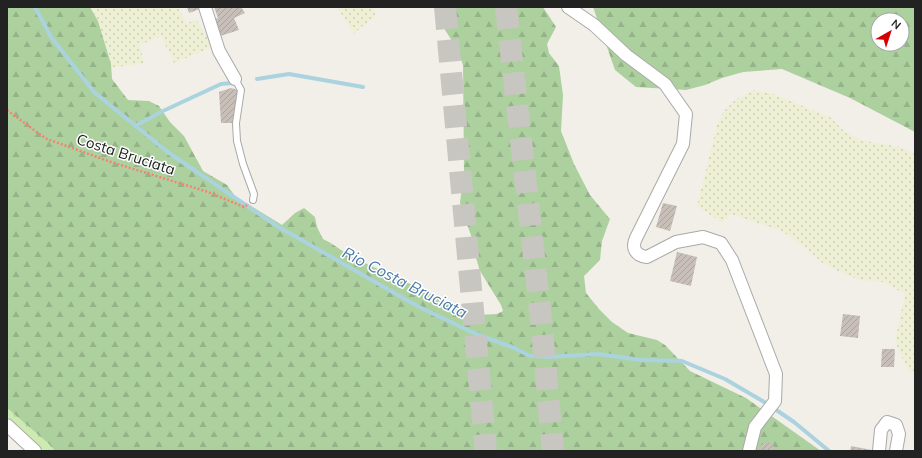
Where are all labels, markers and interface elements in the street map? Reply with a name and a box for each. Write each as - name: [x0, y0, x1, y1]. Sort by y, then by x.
- north arrow: [870, 12, 910, 52]
- text: N: [889, 16, 904, 32]
- street label: Costa Bruciata: [74, 129, 178, 179]
- water label: Rio Costa Bruciata: [339, 242, 471, 322]

